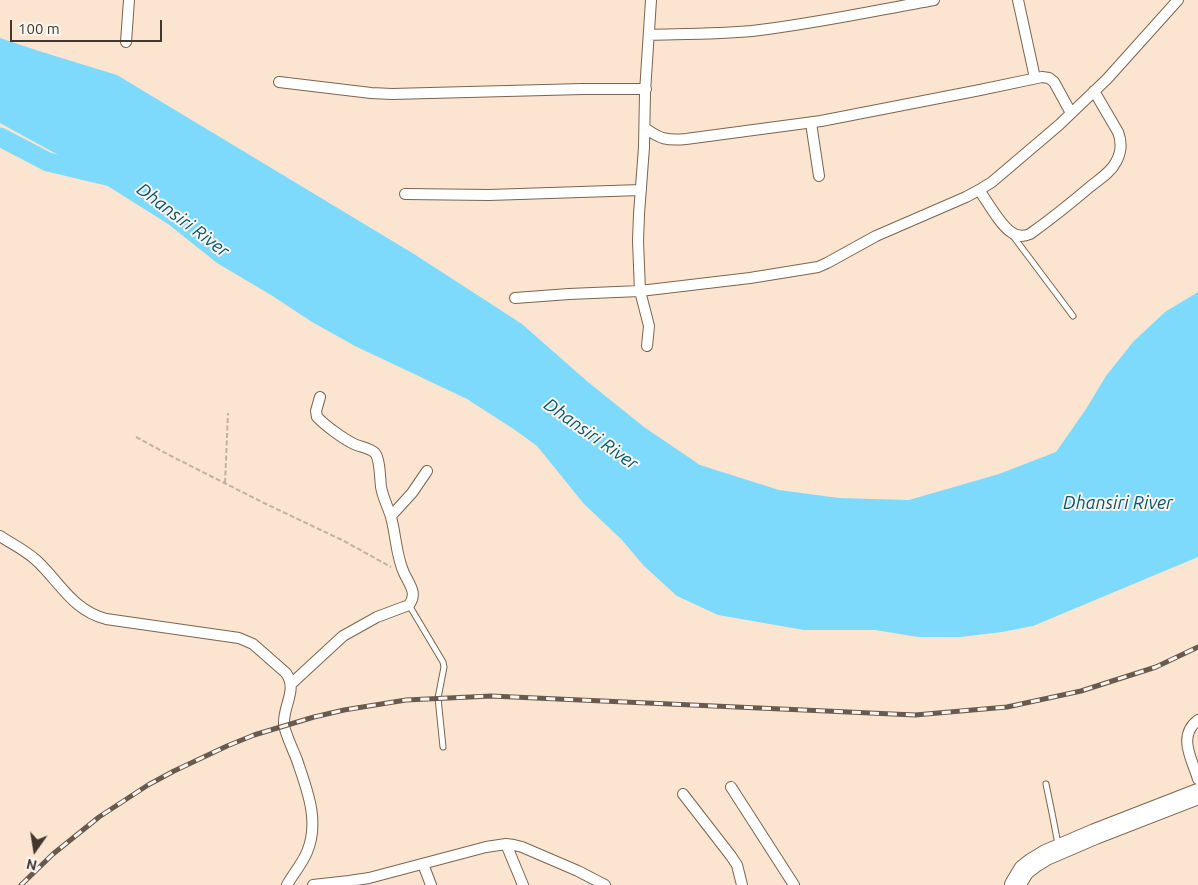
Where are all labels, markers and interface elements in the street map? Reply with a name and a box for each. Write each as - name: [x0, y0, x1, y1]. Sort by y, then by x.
- scale bar: [12, 10, 165, 42]
- text: 100 m: [18, 20, 60, 37]
- water label: Dhansiri River: [133, 178, 233, 262]
- water label: Dhansiri River: [540, 394, 642, 474]
- water label: Dhansiri River: [1063, 492, 1173, 514]
- north arrow: [10, 825, 60, 875]
- text: N: [25, 856, 39, 874]

